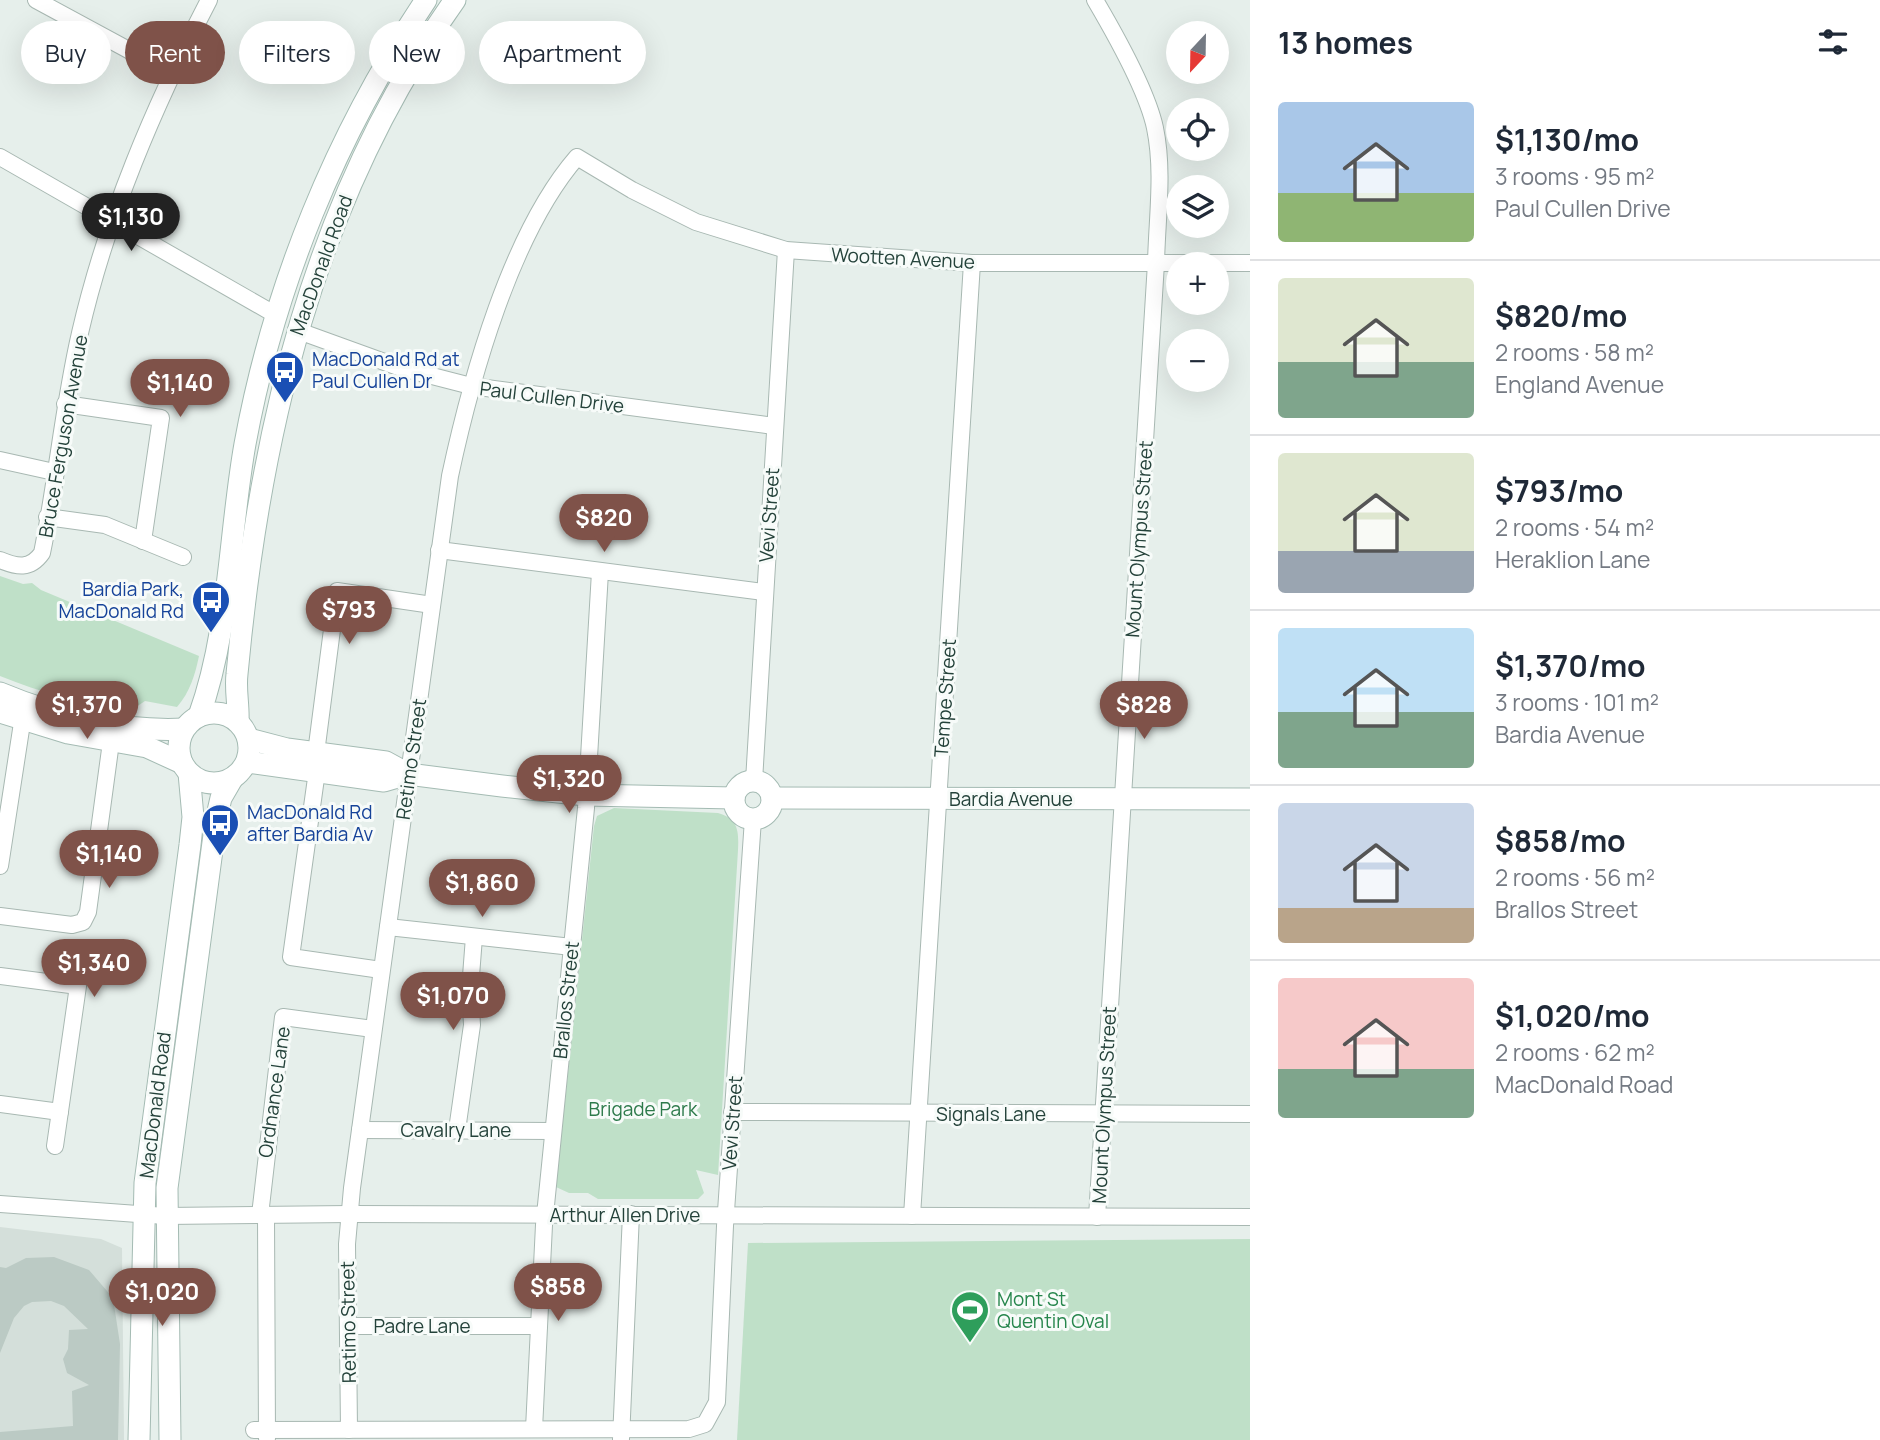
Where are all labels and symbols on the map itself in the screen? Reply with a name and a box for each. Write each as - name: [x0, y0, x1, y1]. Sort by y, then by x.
- north arrow: [1166, 21, 1228, 84]
- street label: MacDonald Road: [284, 191, 358, 339]
- pin: $1,130: [74, 194, 188, 253]
- street label: Wootten Avenue: [830, 241, 976, 275]
- street label: Bruce Ferguson Avenue: [32, 332, 94, 540]
- place label: MacDonald Rd at Paul Cullen Dr: [312, 346, 460, 394]
- bus stop icon: MacDonald Rd at Paul Cullen Dr: [264, 349, 306, 404]
- pin: $1,140: [123, 360, 237, 419]
- street label: Paul Cullen Drive: [478, 375, 626, 419]
- street label: Mount Olympus Street: [1119, 440, 1159, 638]
- street label: Vevi Street: [753, 467, 785, 563]
- pin: $820: [563, 494, 645, 554]
- place label: Bardia Park, MacDonald Rd: [58, 576, 184, 624]
- bus stop icon: Bardia Park, MacDonald Rd: [190, 579, 232, 634]
- pin: $793: [308, 586, 390, 646]
- street label: Tempe Street: [928, 638, 962, 758]
- pin: $1,370: [30, 682, 144, 741]
- pin: $828: [1103, 682, 1185, 741]
- street label: Retimo Street: [390, 697, 432, 821]
- pin: $1,320: [512, 756, 626, 815]
- street label: Bardia Avenue: [949, 786, 1073, 812]
- place label: MacDonald Rd after Bardia Av: [247, 799, 373, 847]
- bus stop icon: MacDonald Rd after Bardia Av: [199, 802, 241, 857]
- pin: $1,140: [52, 830, 166, 890]
- pin: $1,860: [425, 860, 539, 919]
- pin: $1,340: [37, 940, 151, 999]
- street label: Brallos Street: [547, 940, 585, 1060]
- pin: $1,070: [396, 972, 510, 1032]
- street label: Mount Olympus Street: [1086, 1006, 1122, 1204]
- street label: Ordnance Lane: [252, 1025, 296, 1159]
- street label: MacDonald Road: [133, 1030, 177, 1180]
- street label: Vevi Street: [716, 1075, 748, 1171]
- park label: Brigade Park: [589, 1096, 698, 1122]
- street label: Signals Lane: [936, 1101, 1046, 1127]
- street label: Cavalry Lane: [401, 1117, 511, 1143]
- street label: Arthur Allen Drive: [550, 1202, 700, 1228]
- street label: Retimo Street: [334, 1261, 362, 1383]
- pin: $858: [517, 1264, 599, 1323]
- pin: $1,020: [105, 1268, 219, 1328]
- place label: Mont St Quentin Oval: [997, 1286, 1109, 1334]
- sports icon: Mont St Quentin Oval: [949, 1289, 991, 1344]
- street label: Padre Lane: [374, 1313, 471, 1339]

